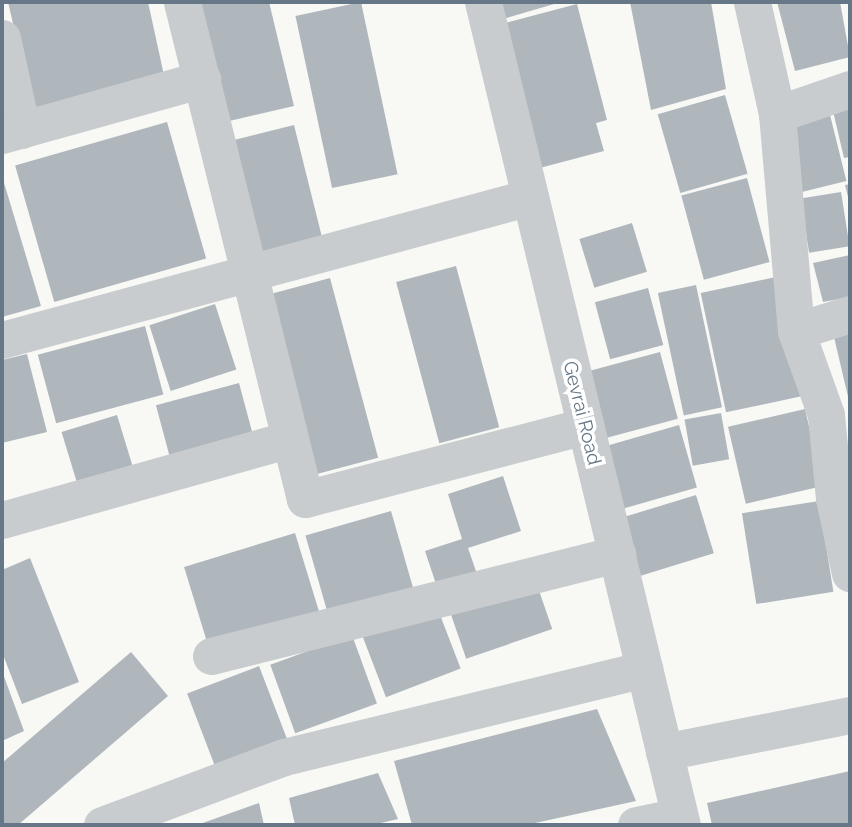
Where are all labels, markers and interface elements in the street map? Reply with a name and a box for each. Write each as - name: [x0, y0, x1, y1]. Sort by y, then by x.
- street label: Gevrai Road: [558, 359, 606, 467]

